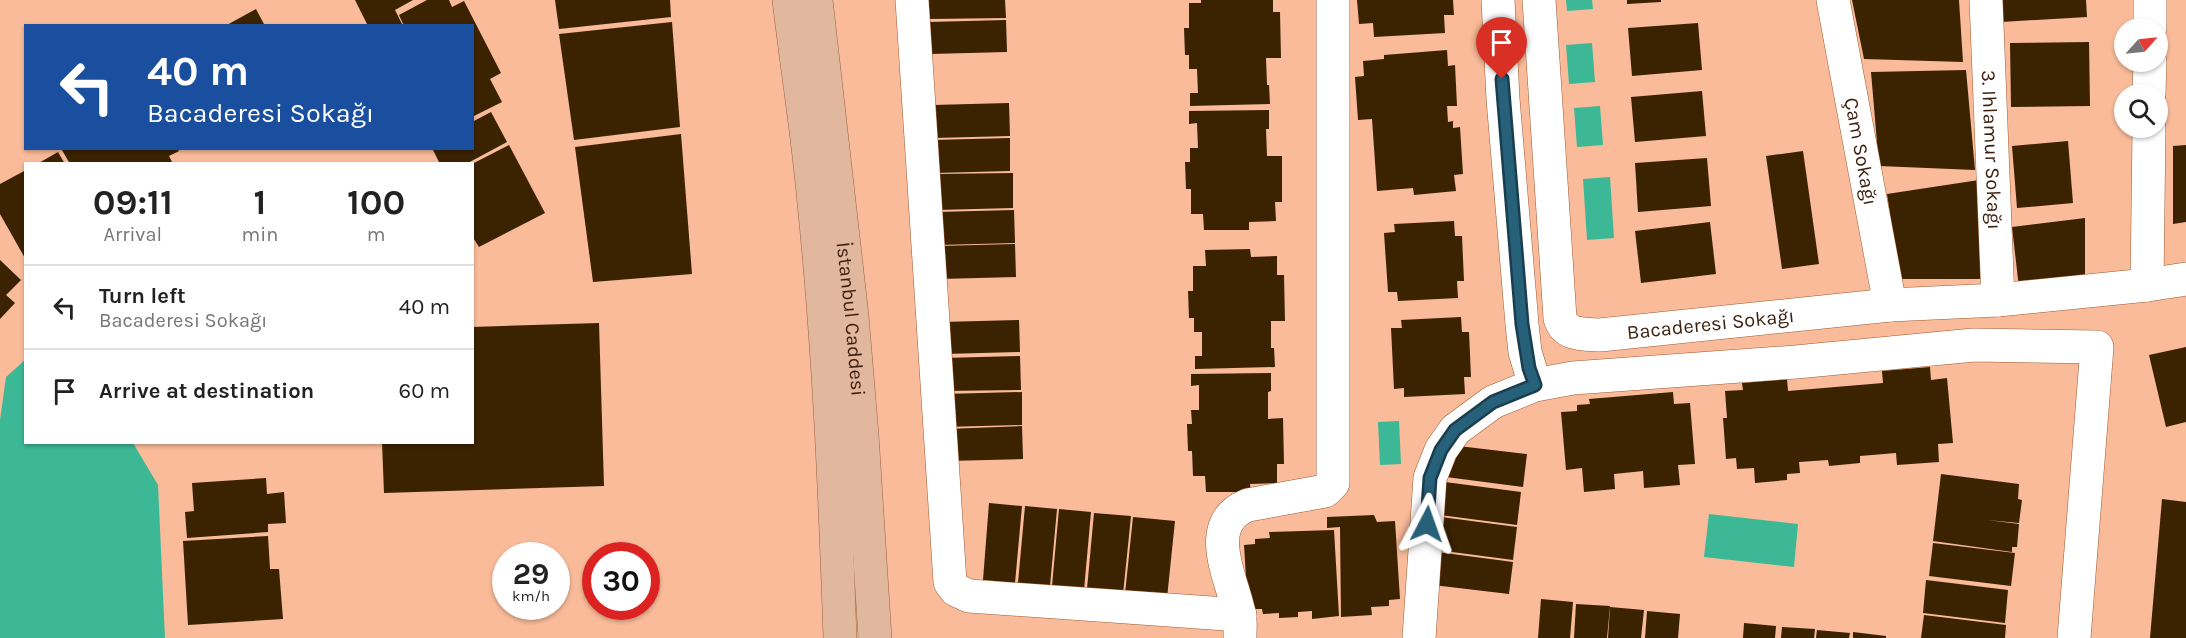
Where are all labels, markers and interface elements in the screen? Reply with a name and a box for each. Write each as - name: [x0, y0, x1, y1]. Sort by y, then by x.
- pin: [1476, 17, 1527, 79]
- north arrow: [2114, 18, 2168, 72]
- map controls: [2114, 18, 2168, 138]
- icon: arrive: [1485, 26, 1518, 59]
- text: 40 m: [147, 46, 249, 96]
- icon: left: [48, 48, 126, 126]
- street label: 3. Ihlamur Sokağı: [1977, 70, 2006, 230]
- button: search: [2114, 84, 2168, 138]
- street label: Çam Sokağı: [1839, 96, 1882, 207]
- text: Bacaderesi Sokağı: [147, 97, 374, 129]
- text: 09:11: [93, 181, 173, 223]
- text: 1: [253, 181, 266, 223]
- text: 100: [347, 181, 405, 223]
- text: Arrival: [103, 223, 162, 246]
- text: min: [241, 223, 278, 246]
- text: m: [367, 223, 385, 246]
- street label: İstanbul Caddesi: [832, 241, 870, 397]
- text: Turn left: [99, 283, 186, 309]
- icon: left: [48, 291, 81, 324]
- text: 40 m: [399, 294, 450, 320]
- street label: Bacaderesi Sokağı: [1626, 304, 1796, 344]
- text: Bacaderesi Sokağı: [99, 309, 267, 332]
- icon: arrive: [48, 375, 81, 408]
- text: Arrive at destination: [99, 378, 314, 404]
- text: 60 m: [399, 378, 450, 404]
- position arrow: [1395, 492, 1459, 556]
- speed limit sign: 30: [582, 542, 660, 620]
- text: 29: [513, 556, 549, 592]
- text: km/h: [512, 587, 550, 605]

